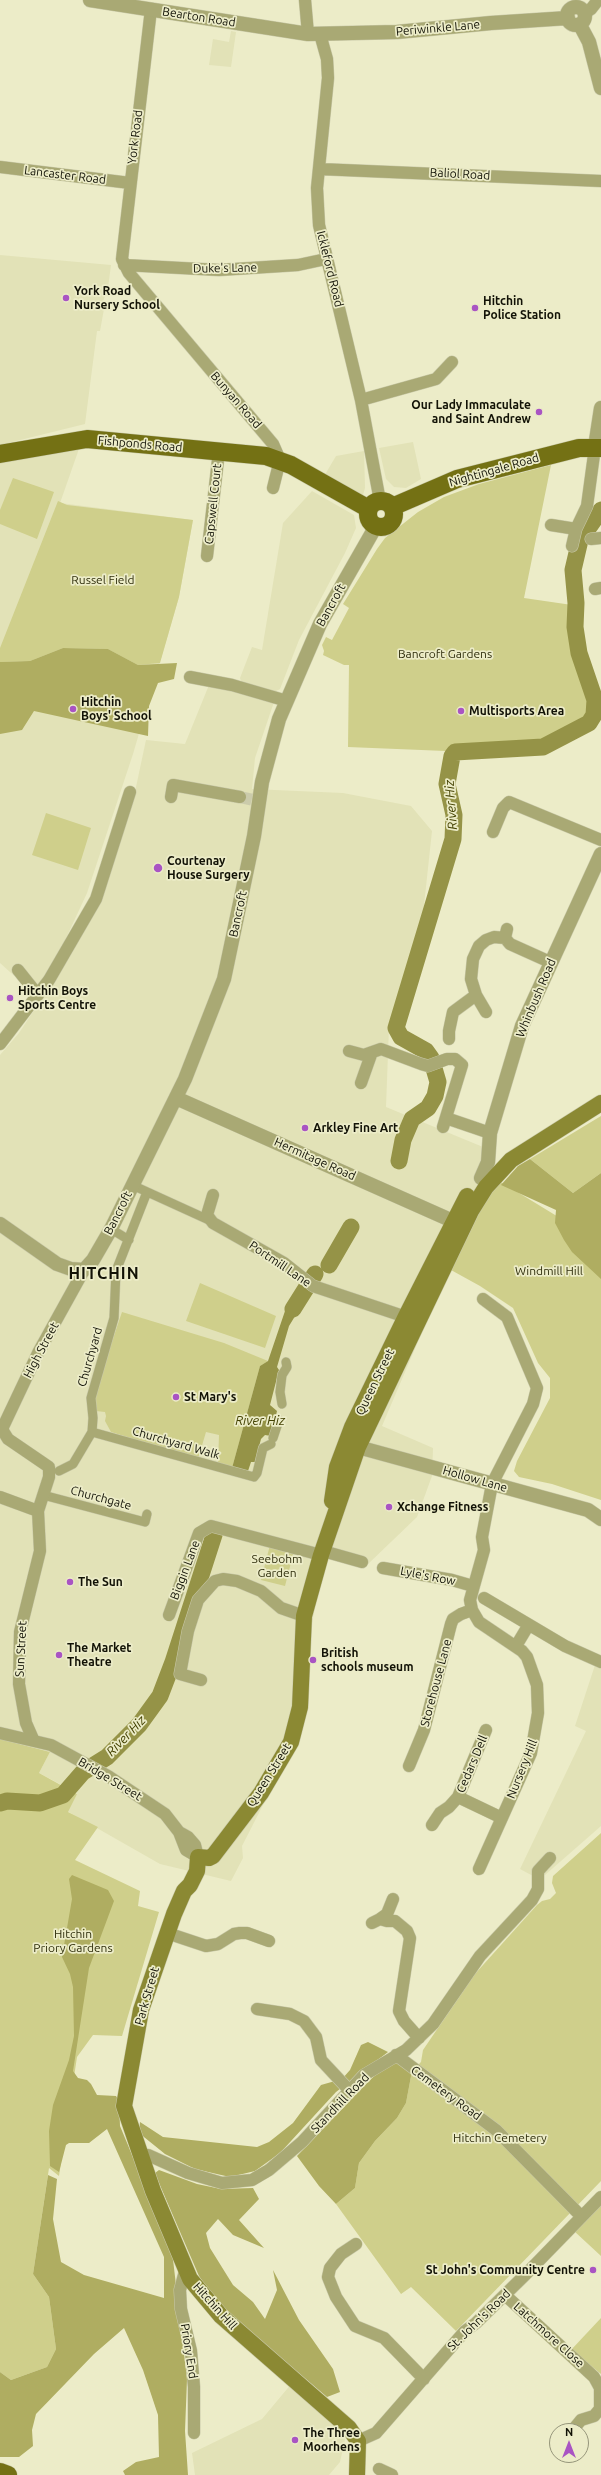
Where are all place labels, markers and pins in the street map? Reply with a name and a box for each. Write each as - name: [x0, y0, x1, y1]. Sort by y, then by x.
- place label: York Road Nursery School: [74, 284, 160, 312]
- marker: York Road Nursery School: [61, 293, 71, 303]
- place label: Hitchin Police Station: [483, 294, 561, 322]
- marker: Hitchin Police Station: [470, 303, 480, 313]
- place label: Our Lady Immaculate and Saint Andrew: [411, 398, 531, 426]
- marker: Our Lady Immaculate and Saint Andrew: [534, 407, 544, 417]
- place label: Hitchin Boys' School: [81, 695, 152, 723]
- marker: Hitchin Boys' School: [68, 704, 78, 714]
- place label: Multisports Area: [469, 704, 564, 718]
- marker: Multisports Area: [456, 706, 466, 716]
- place label: Courtenay House Surgery: [167, 854, 250, 882]
- marker: Courtenay House Surgery: [152, 862, 164, 874]
- place label: Hitchin Boys Sports Centre: [18, 984, 96, 1012]
- marker: Hitchin Boys Sports Centre: [5, 993, 15, 1003]
- place label: Arkley Fine Art: [313, 1121, 398, 1135]
- marker: Arkley Fine Art: [300, 1123, 310, 1133]
- place label: St Mary's: [184, 1390, 236, 1404]
- marker: St Mary's: [171, 1392, 181, 1402]
- place label: Xchange Fitness: [397, 1500, 488, 1514]
- marker: Xchange Fitness: [384, 1502, 394, 1512]
- place label: The Sun: [78, 1575, 123, 1589]
- marker: The Sun: [65, 1577, 75, 1587]
- place label: The Market Theatre: [67, 1641, 132, 1669]
- place label: British schools museum: [321, 1646, 413, 1674]
- marker: The Market Theatre: [54, 1650, 64, 1660]
- marker: British schools museum: [308, 1655, 318, 1665]
- place label: St John's Community Centre: [426, 2263, 585, 2277]
- marker: St John's Community Centre: [588, 2265, 598, 2275]
- place label: The Three Moorhens: [303, 2426, 360, 2454]
- marker: The Three Moorhens: [290, 2435, 300, 2445]

